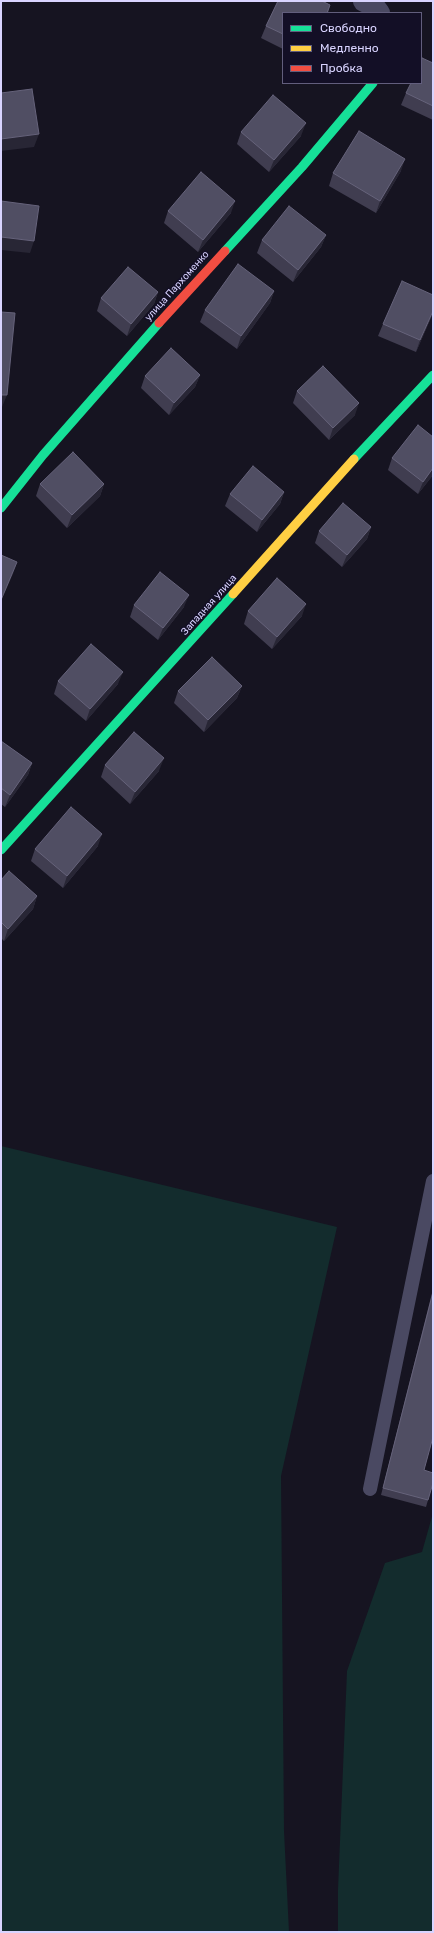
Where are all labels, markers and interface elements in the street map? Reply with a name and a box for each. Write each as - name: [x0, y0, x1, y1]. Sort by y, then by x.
- legend: [282, 12, 422, 84]
- text: Свободно: [320, 21, 377, 35]
- text: Медленно: [320, 41, 379, 55]
- text: Пробка: [320, 61, 363, 75]
- street label: улица Пархоменко: [142, 248, 212, 324]
- street label: Западная улица: [179, 572, 239, 638]

